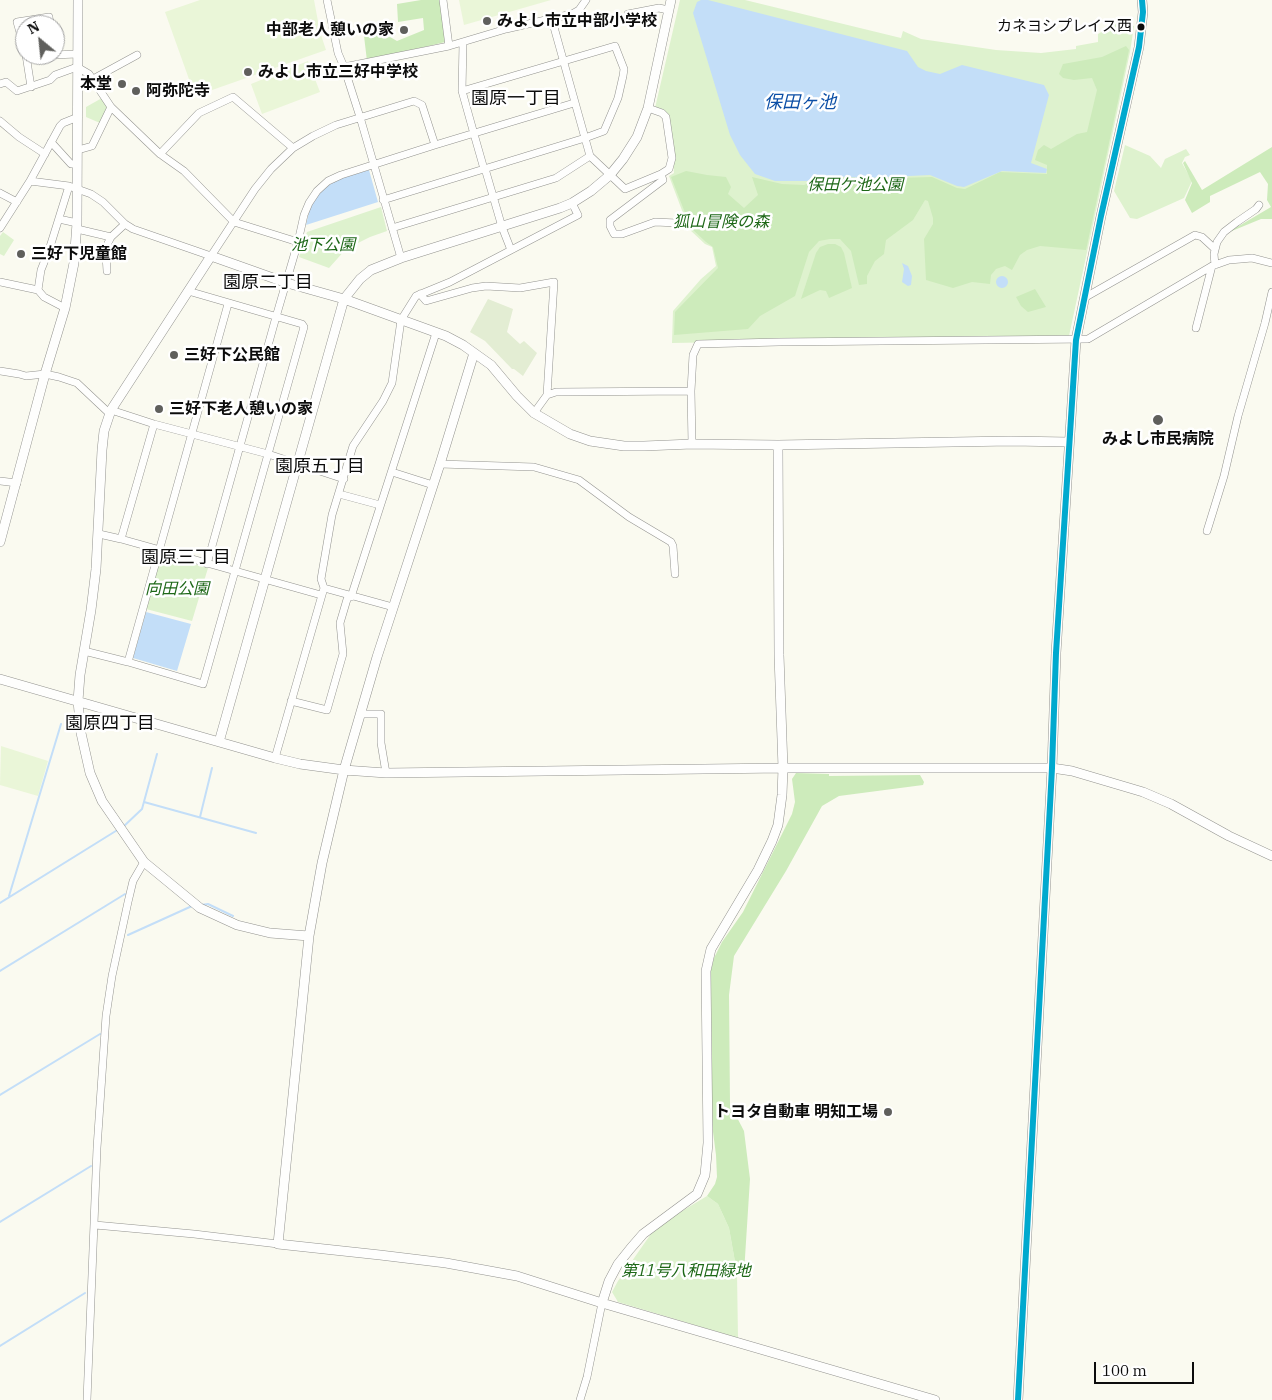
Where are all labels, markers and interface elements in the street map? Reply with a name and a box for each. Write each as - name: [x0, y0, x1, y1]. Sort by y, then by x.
- place label: みよし市立中部小学校: [497, 11, 657, 31]
- north arrow: [15, 15, 65, 65]
- marker: みよし市立中部小学校: [481, 15, 493, 27]
- text: N: [24, 17, 43, 38]
- place label: カネヨシプレイス西: [997, 18, 1132, 36]
- place label: 中部老人憩いの家: [266, 20, 394, 40]
- marker: カネヨシプレイス西: [1136, 22, 1146, 32]
- marker: 中部老人憩いの家: [398, 24, 410, 36]
- place label: みよし市立三好中学校: [258, 62, 418, 82]
- marker: みよし市立三好中学校: [242, 66, 254, 78]
- place label: 本堂: [80, 74, 112, 94]
- marker: 本堂: [116, 78, 128, 90]
- place label: 阿弥陀寺: [146, 81, 210, 101]
- marker: 阿弥陀寺: [130, 85, 142, 97]
- district label: 園原一丁目: [471, 88, 561, 110]
- water label: 保田ヶ池: [764, 92, 836, 114]
- park label: 保田ケ池公園: [807, 175, 903, 195]
- park label: 狐山冒険の森: [673, 212, 769, 232]
- park label: 池下公園: [291, 235, 355, 255]
- place label: 三好下児童館: [31, 244, 127, 264]
- marker: 三好下児童館: [15, 248, 27, 260]
- district label: 園原二丁目: [223, 272, 313, 294]
- place label: 三好下公民館: [184, 345, 280, 365]
- marker: 三好下公民館: [168, 349, 180, 361]
- place label: 三好下老人憩いの家: [169, 399, 313, 419]
- marker: 三好下老人憩いの家: [153, 403, 165, 415]
- marker: みよし市民病院: [1151, 413, 1165, 427]
- place label: みよし市民病院: [1102, 429, 1214, 449]
- district label: 園原五丁目: [275, 456, 365, 478]
- district label: 園原三丁目: [141, 547, 231, 569]
- park label: 向田公園: [145, 579, 209, 599]
- district label: 園原四丁目: [65, 713, 155, 735]
- place label: トヨタ自動車 明知工場: [714, 1102, 878, 1122]
- marker: トヨタ自動車 明知工場: [882, 1106, 894, 1118]
- park label: 第11号八和田緑地: [621, 1261, 751, 1281]
- scale bar: [1097, 1352, 1197, 1384]
- text: 100 m: [1102, 1361, 1147, 1380]

